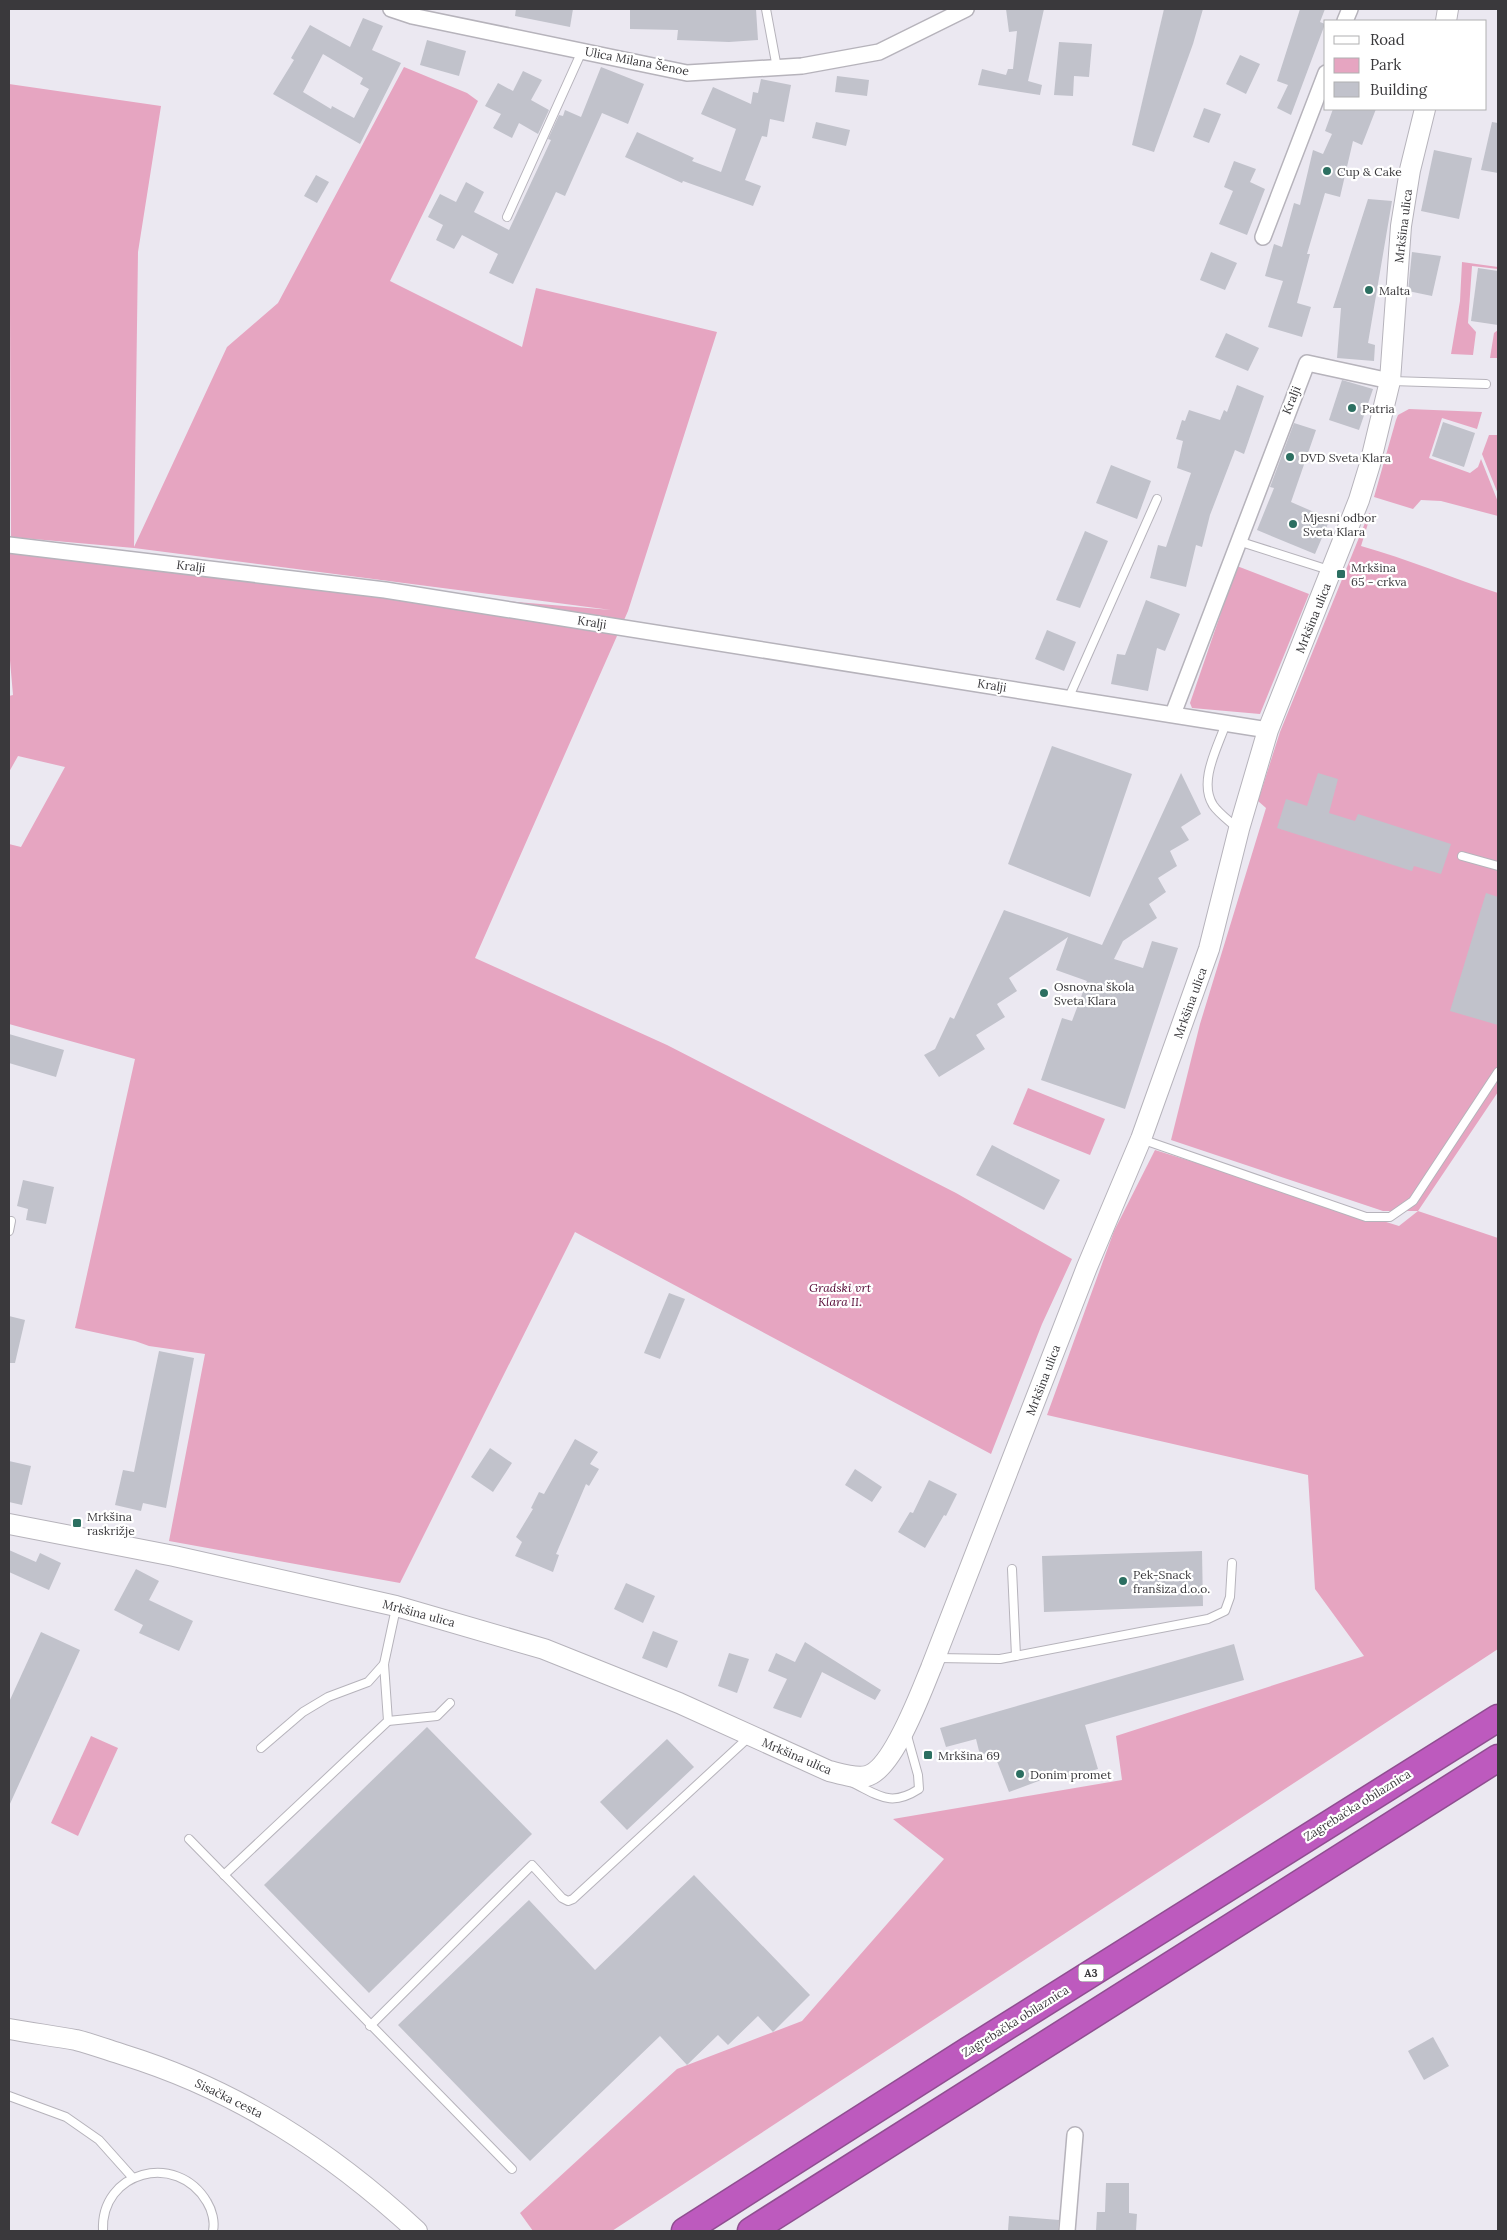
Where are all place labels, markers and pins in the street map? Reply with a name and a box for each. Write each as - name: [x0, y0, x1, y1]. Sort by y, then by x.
- place label: Cup & Cake: [1337, 164, 1402, 179]
- marker: Cup & Cake: [1321, 165, 1333, 177]
- place label: Malta: [1379, 283, 1410, 298]
- marker: Malta: [1363, 284, 1375, 296]
- place label: Patria: [1362, 401, 1395, 416]
- marker: Patria: [1346, 402, 1358, 414]
- place label: DVD Sveta Klara: [1300, 450, 1391, 465]
- marker: DVD Sveta Klara: [1284, 451, 1296, 463]
- place label: Mjesni odbor Sveta Klara: [1303, 510, 1377, 539]
- marker: Mjesni odbor Sveta Klara: [1287, 518, 1299, 530]
- place label: Mrkšina 65 - crkva: [1351, 560, 1407, 589]
- marker: Mrkšina 65 - crkva: [1335, 568, 1347, 580]
- place label: Osnovna škola Sveta Klara: [1054, 979, 1134, 1008]
- marker: Osnovna škola Sveta Klara: [1038, 987, 1050, 999]
- place label: Mrkšina raskrižje: [87, 1509, 135, 1538]
- marker: Mrkšina raskrižje: [71, 1517, 83, 1529]
- place label: Pek-Snack franšiza d.o.o.: [1133, 1567, 1210, 1596]
- marker: Pek-Snack franšiza d.o.o.: [1117, 1575, 1129, 1587]
- place label: Mrkšina 69: [938, 1748, 1000, 1763]
- marker: Mrkšina 69: [922, 1749, 934, 1761]
- place label: Donim promet: [1030, 1767, 1112, 1782]
- marker: Donim promet: [1014, 1768, 1026, 1780]

